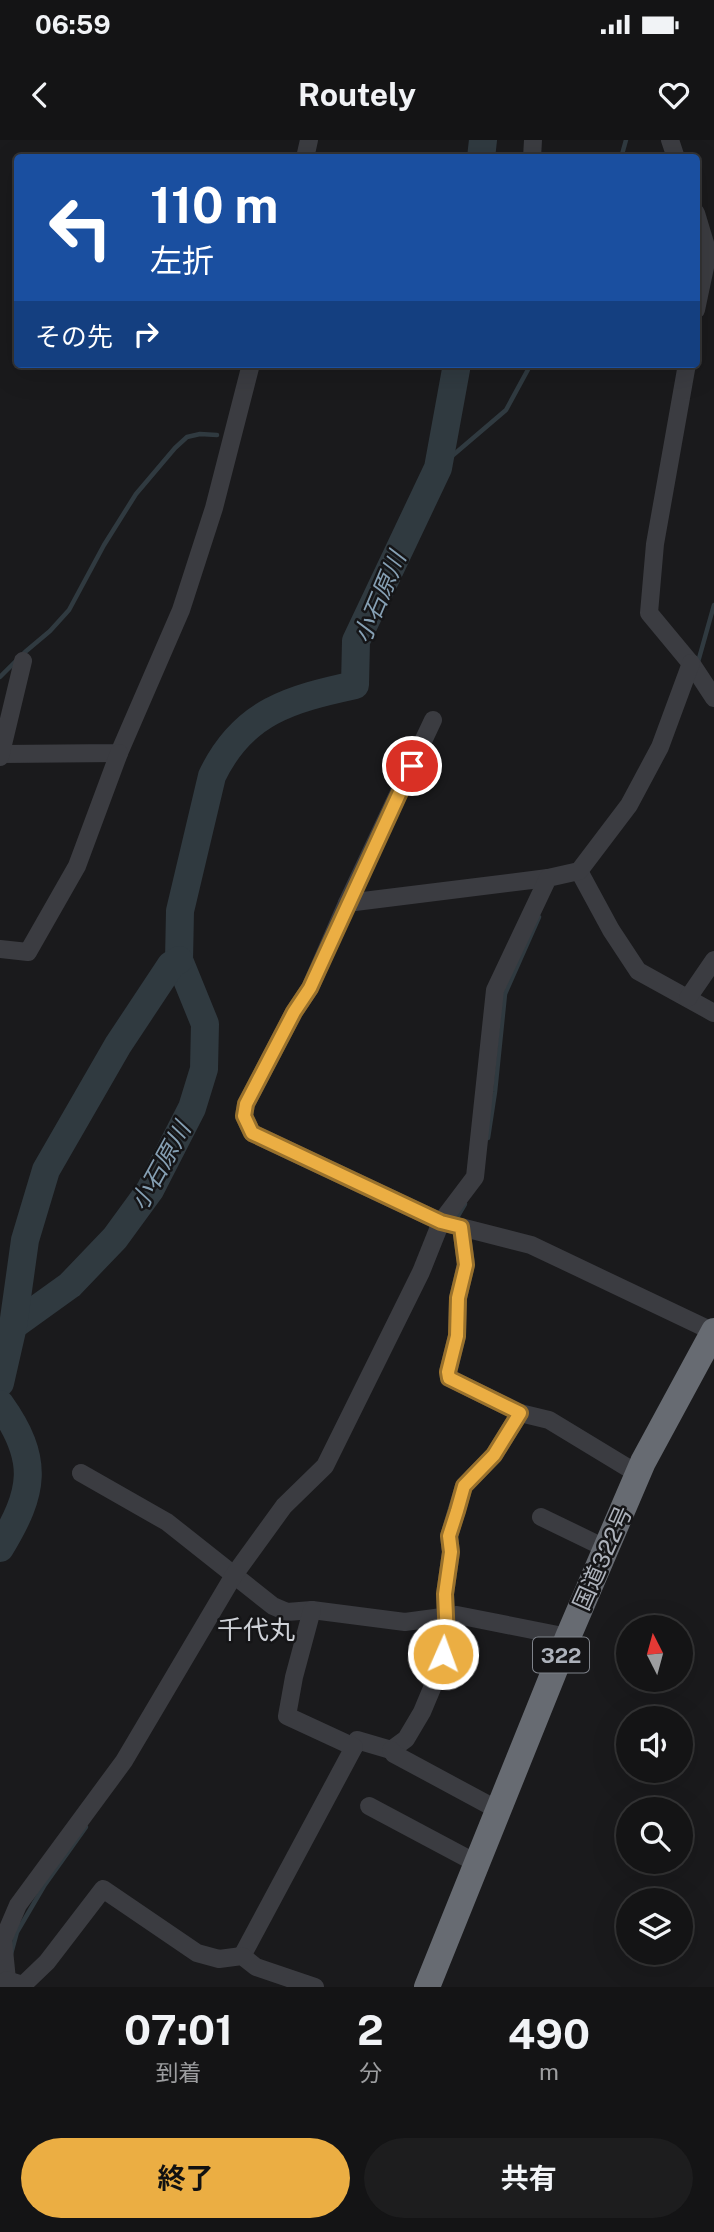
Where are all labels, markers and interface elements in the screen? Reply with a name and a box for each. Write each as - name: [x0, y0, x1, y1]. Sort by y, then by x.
- text: 06:59: [35, 9, 111, 40]
- icon: back: [21, 76, 59, 114]
- text: Routely: [298, 76, 416, 113]
- icon: heart: [655, 76, 693, 114]
- text: 110 m: [150, 176, 278, 234]
- icon: left: [35, 182, 126, 273]
- text: 左折: [150, 242, 214, 279]
- icon: right: [127, 315, 165, 353]
- text: その先: [35, 321, 113, 352]
- water label: 小石原川: [347, 545, 412, 647]
- pin: [382, 736, 442, 796]
- icon: arrive: [393, 747, 431, 785]
- water label: 小石原川: [124, 1115, 197, 1215]
- street label: 国道322号: [567, 1502, 637, 1614]
- district label: 千代丸: [217, 1614, 295, 1645]
- north arrow: [616, 1615, 693, 1692]
- map controls: [616, 1615, 693, 1965]
- position arrow: [406, 1617, 480, 1691]
- road number: 322: [533, 1638, 589, 1672]
- button: sound: [616, 1706, 693, 1783]
- button: search: [616, 1797, 693, 1874]
- button: layers: [616, 1888, 693, 1965]
- text: 07:01: [124, 2005, 233, 2054]
- text: 2: [357, 2005, 384, 2054]
- text: 490: [508, 2009, 590, 2058]
- text: m: [539, 2058, 559, 2085]
- text: 到着: [156, 2059, 202, 2086]
- text: 分: [359, 2059, 382, 2086]
- button: 終了: [21, 2138, 350, 2218]
- button: 共有: [364, 2138, 693, 2218]

